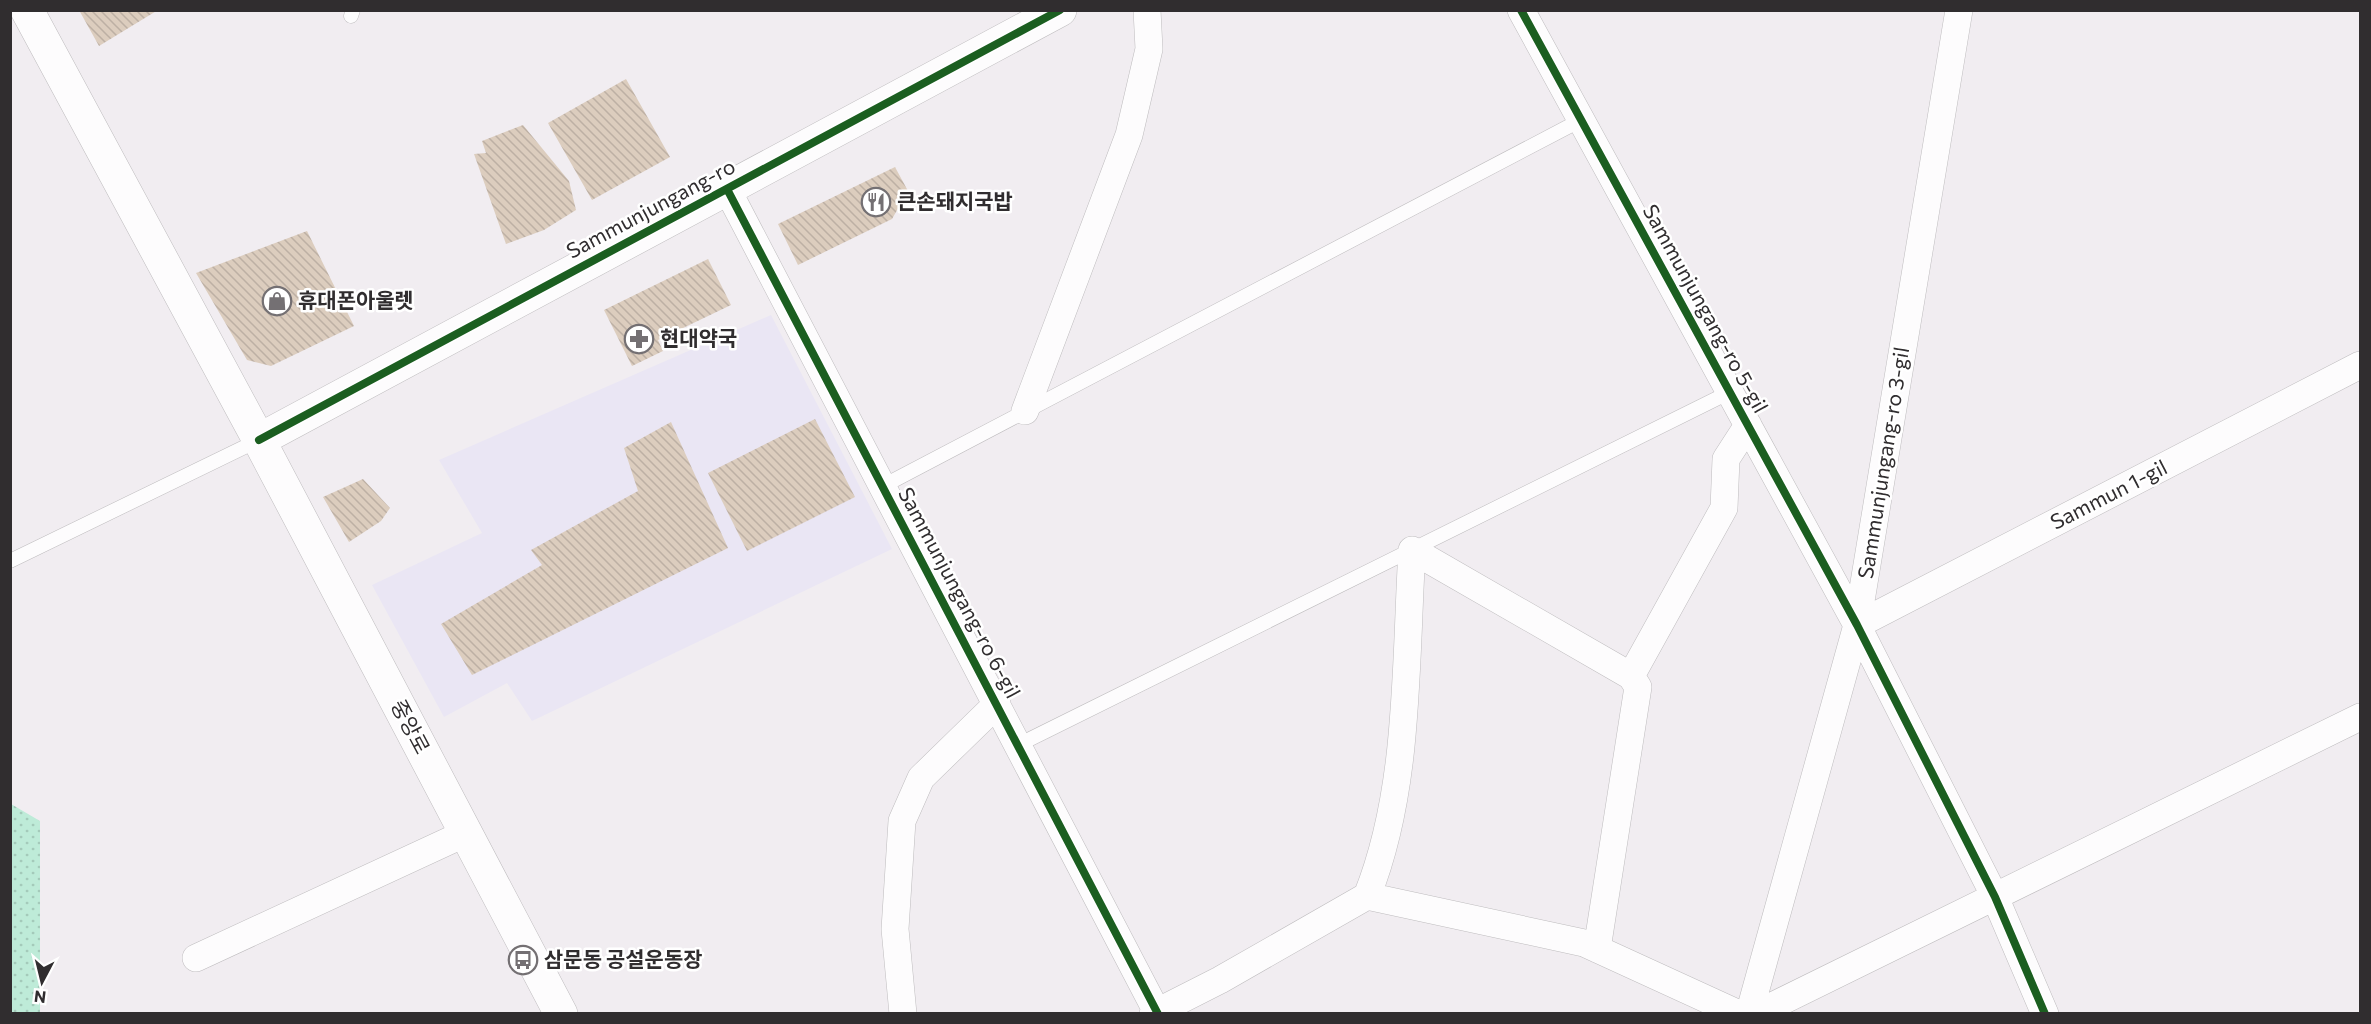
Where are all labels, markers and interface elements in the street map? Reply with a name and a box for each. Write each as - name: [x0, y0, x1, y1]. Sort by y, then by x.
- street label: Sammunjungang-ro: [562, 153, 739, 263]
- restaurant icon: 큰손돼지국밥: [860, 186, 892, 218]
- place label: 큰손돼지국밥: [897, 188, 1013, 213]
- street label: Sammunjungang-ro 5-gil: [1639, 200, 1774, 417]
- shop icon: 휴대폰아울렛: [261, 285, 293, 317]
- place label: 휴대폰아울렛: [298, 287, 414, 312]
- pharmacy icon: 현대약국: [623, 323, 655, 355]
- place label: 현대약국: [660, 325, 737, 350]
- street label: Sammunjungang-ro 3-gil: [1852, 345, 1913, 580]
- street label: Sammun 1-gil: [2046, 454, 2171, 534]
- street label: Sammunjungang-ro 6-gil: [894, 483, 1027, 702]
- street label: 중앙로: [387, 695, 436, 758]
- bus stop icon: 삼문동 공설운동장: [507, 944, 539, 976]
- place label: 삼문동 공설운동장: [544, 946, 703, 971]
- north arrow: [12, 952, 72, 1012]
- text: N: [33, 987, 47, 1008]

